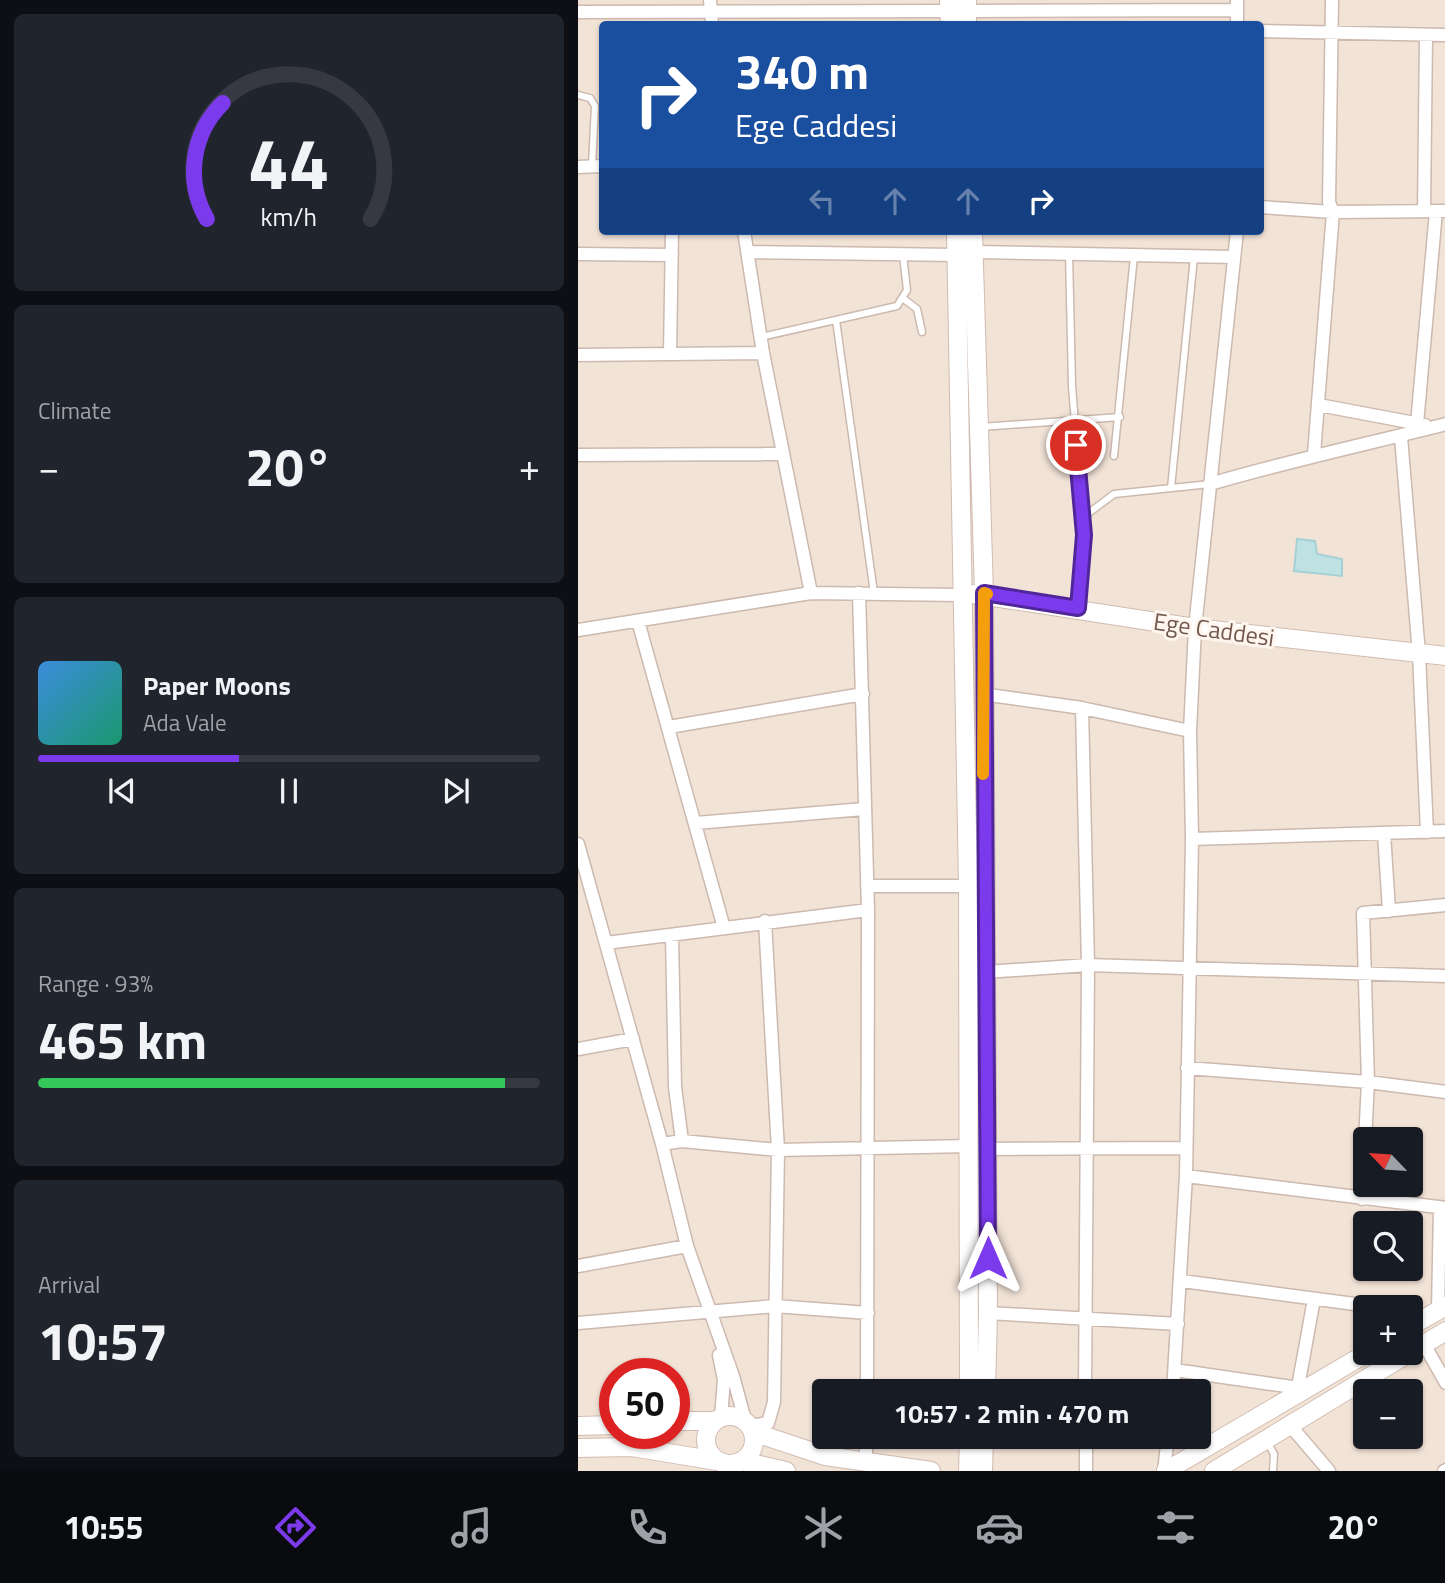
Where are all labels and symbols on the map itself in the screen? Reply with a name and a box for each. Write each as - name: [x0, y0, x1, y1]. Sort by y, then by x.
- pin: [1046, 415, 1106, 475]
- street label: Ege Caddesi: [1151, 603, 1277, 655]
- north arrow: [1353, 1127, 1423, 1197]
- position arrow: [951, 1221, 1025, 1295]
- speed limit sign: 50: [599, 1358, 690, 1449]

